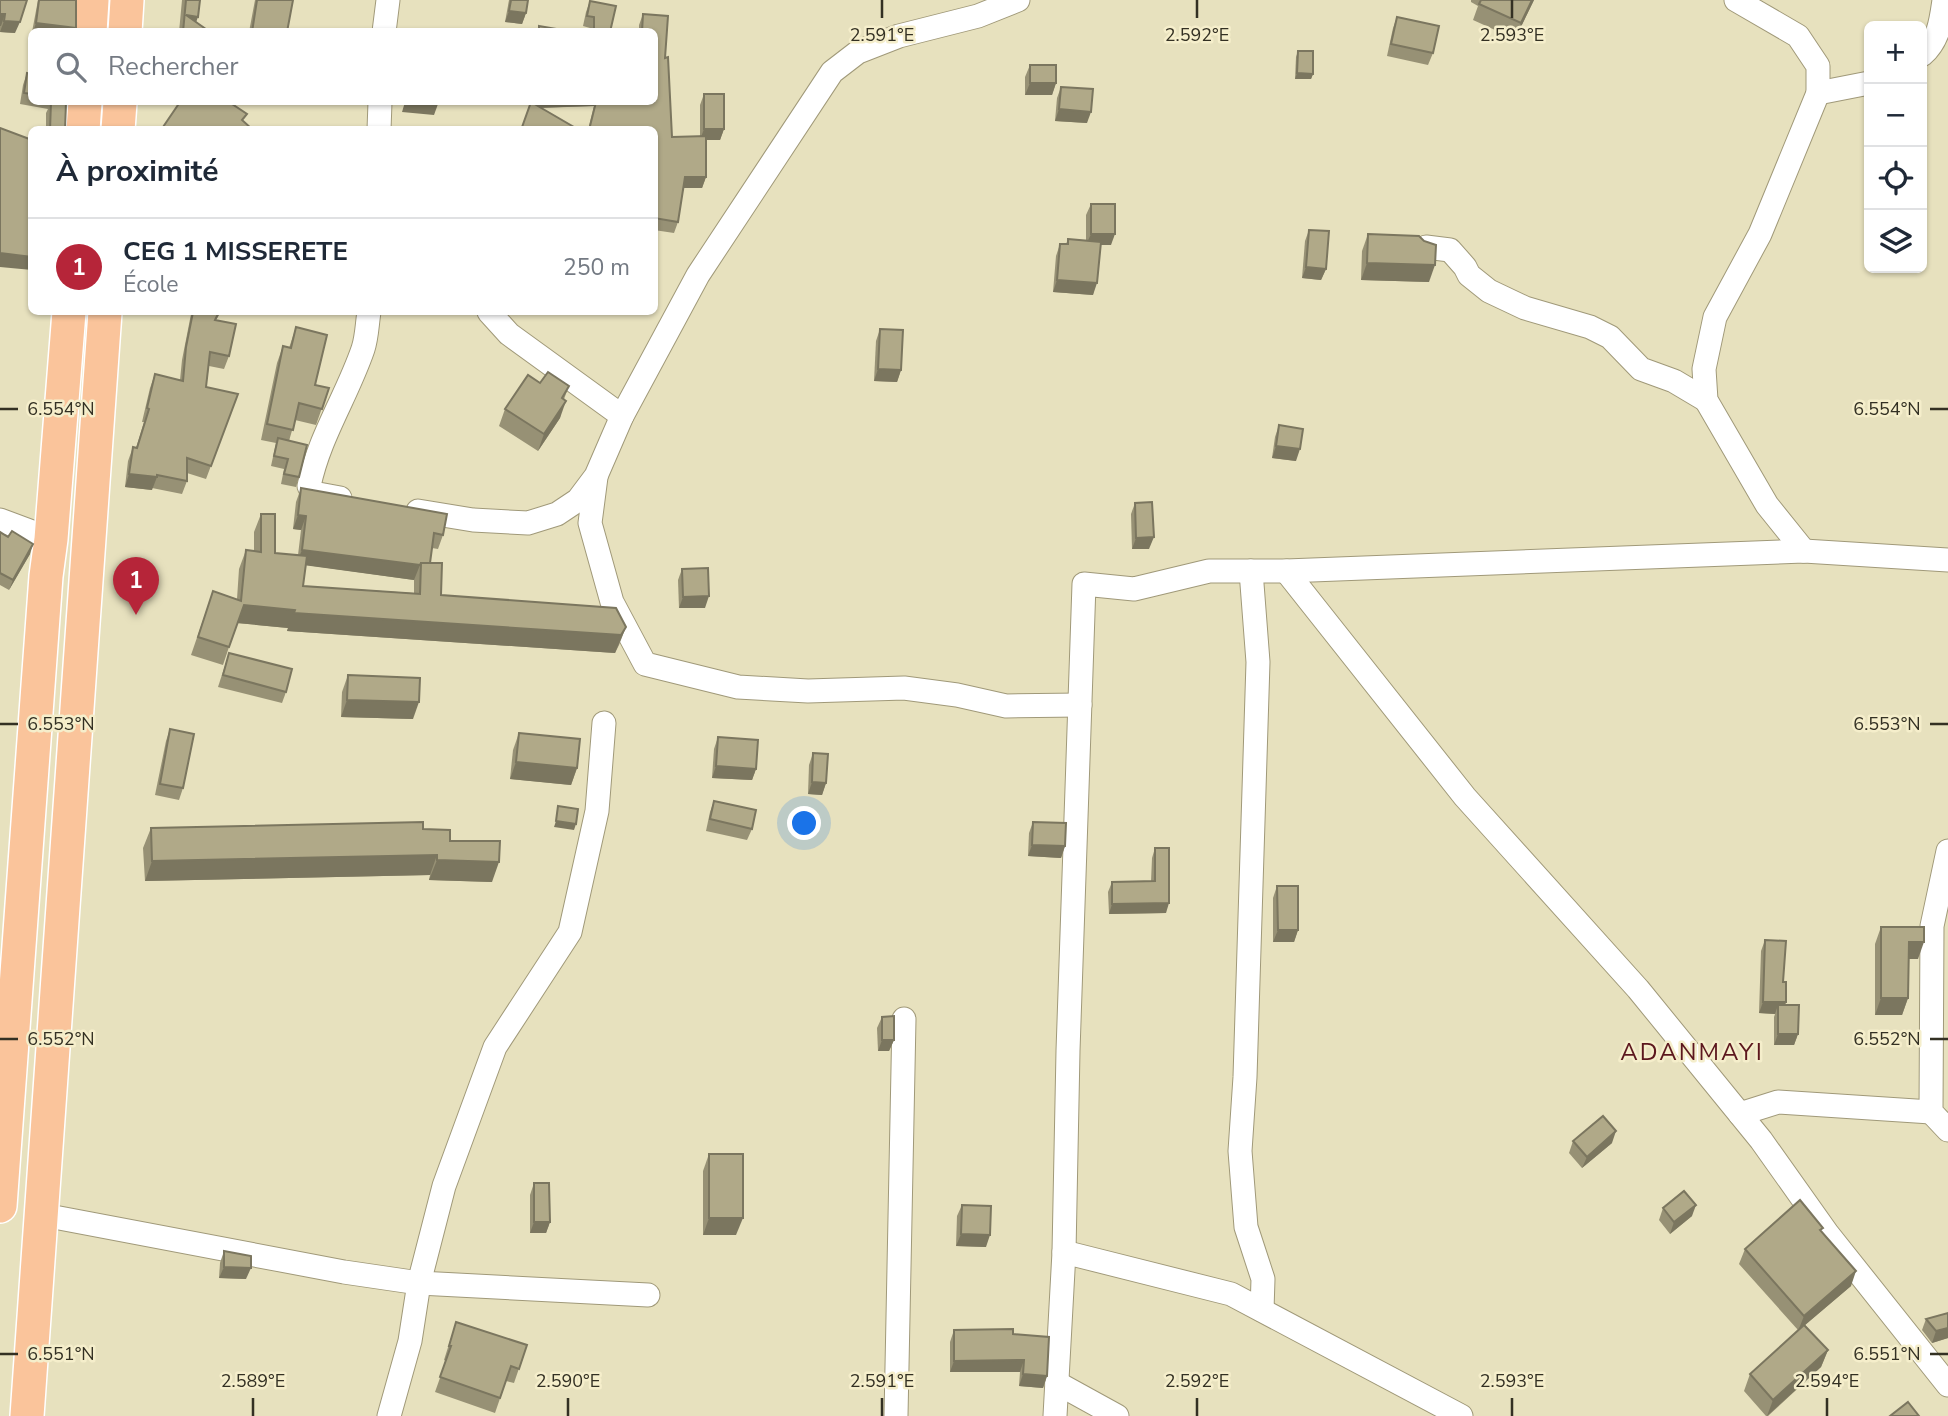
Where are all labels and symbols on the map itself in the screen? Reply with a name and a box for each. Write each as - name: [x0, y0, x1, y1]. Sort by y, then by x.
- text: 2.591°E: [850, 23, 914, 47]
- text: 2.592°E: [1165, 23, 1229, 47]
- text: 2.593°E: [1480, 23, 1544, 47]
- text: 6.554°N: [27, 397, 95, 421]
- text: 6.554°N: [1853, 397, 1921, 421]
- pin: 1: [113, 557, 159, 615]
- text: 6.553°N: [27, 712, 95, 736]
- text: 6.553°N: [1853, 712, 1921, 736]
- your location: [787, 806, 821, 840]
- text: 6.552°N: [27, 1027, 95, 1051]
- text: 6.552°N: [1853, 1027, 1921, 1051]
- district label: ADANMAYI: [1620, 1036, 1764, 1068]
- text: 6.551°N: [27, 1342, 95, 1366]
- text: 6.551°N: [1853, 1342, 1921, 1366]
- text: 2.589°E: [221, 1369, 285, 1393]
- text: 2.590°E: [536, 1369, 600, 1393]
- text: 2.591°E: [850, 1369, 914, 1393]
- text: 2.592°E: [1165, 1369, 1229, 1393]
- text: 2.593°E: [1480, 1369, 1544, 1393]
- text: 2.594°E: [1795, 1369, 1859, 1393]

